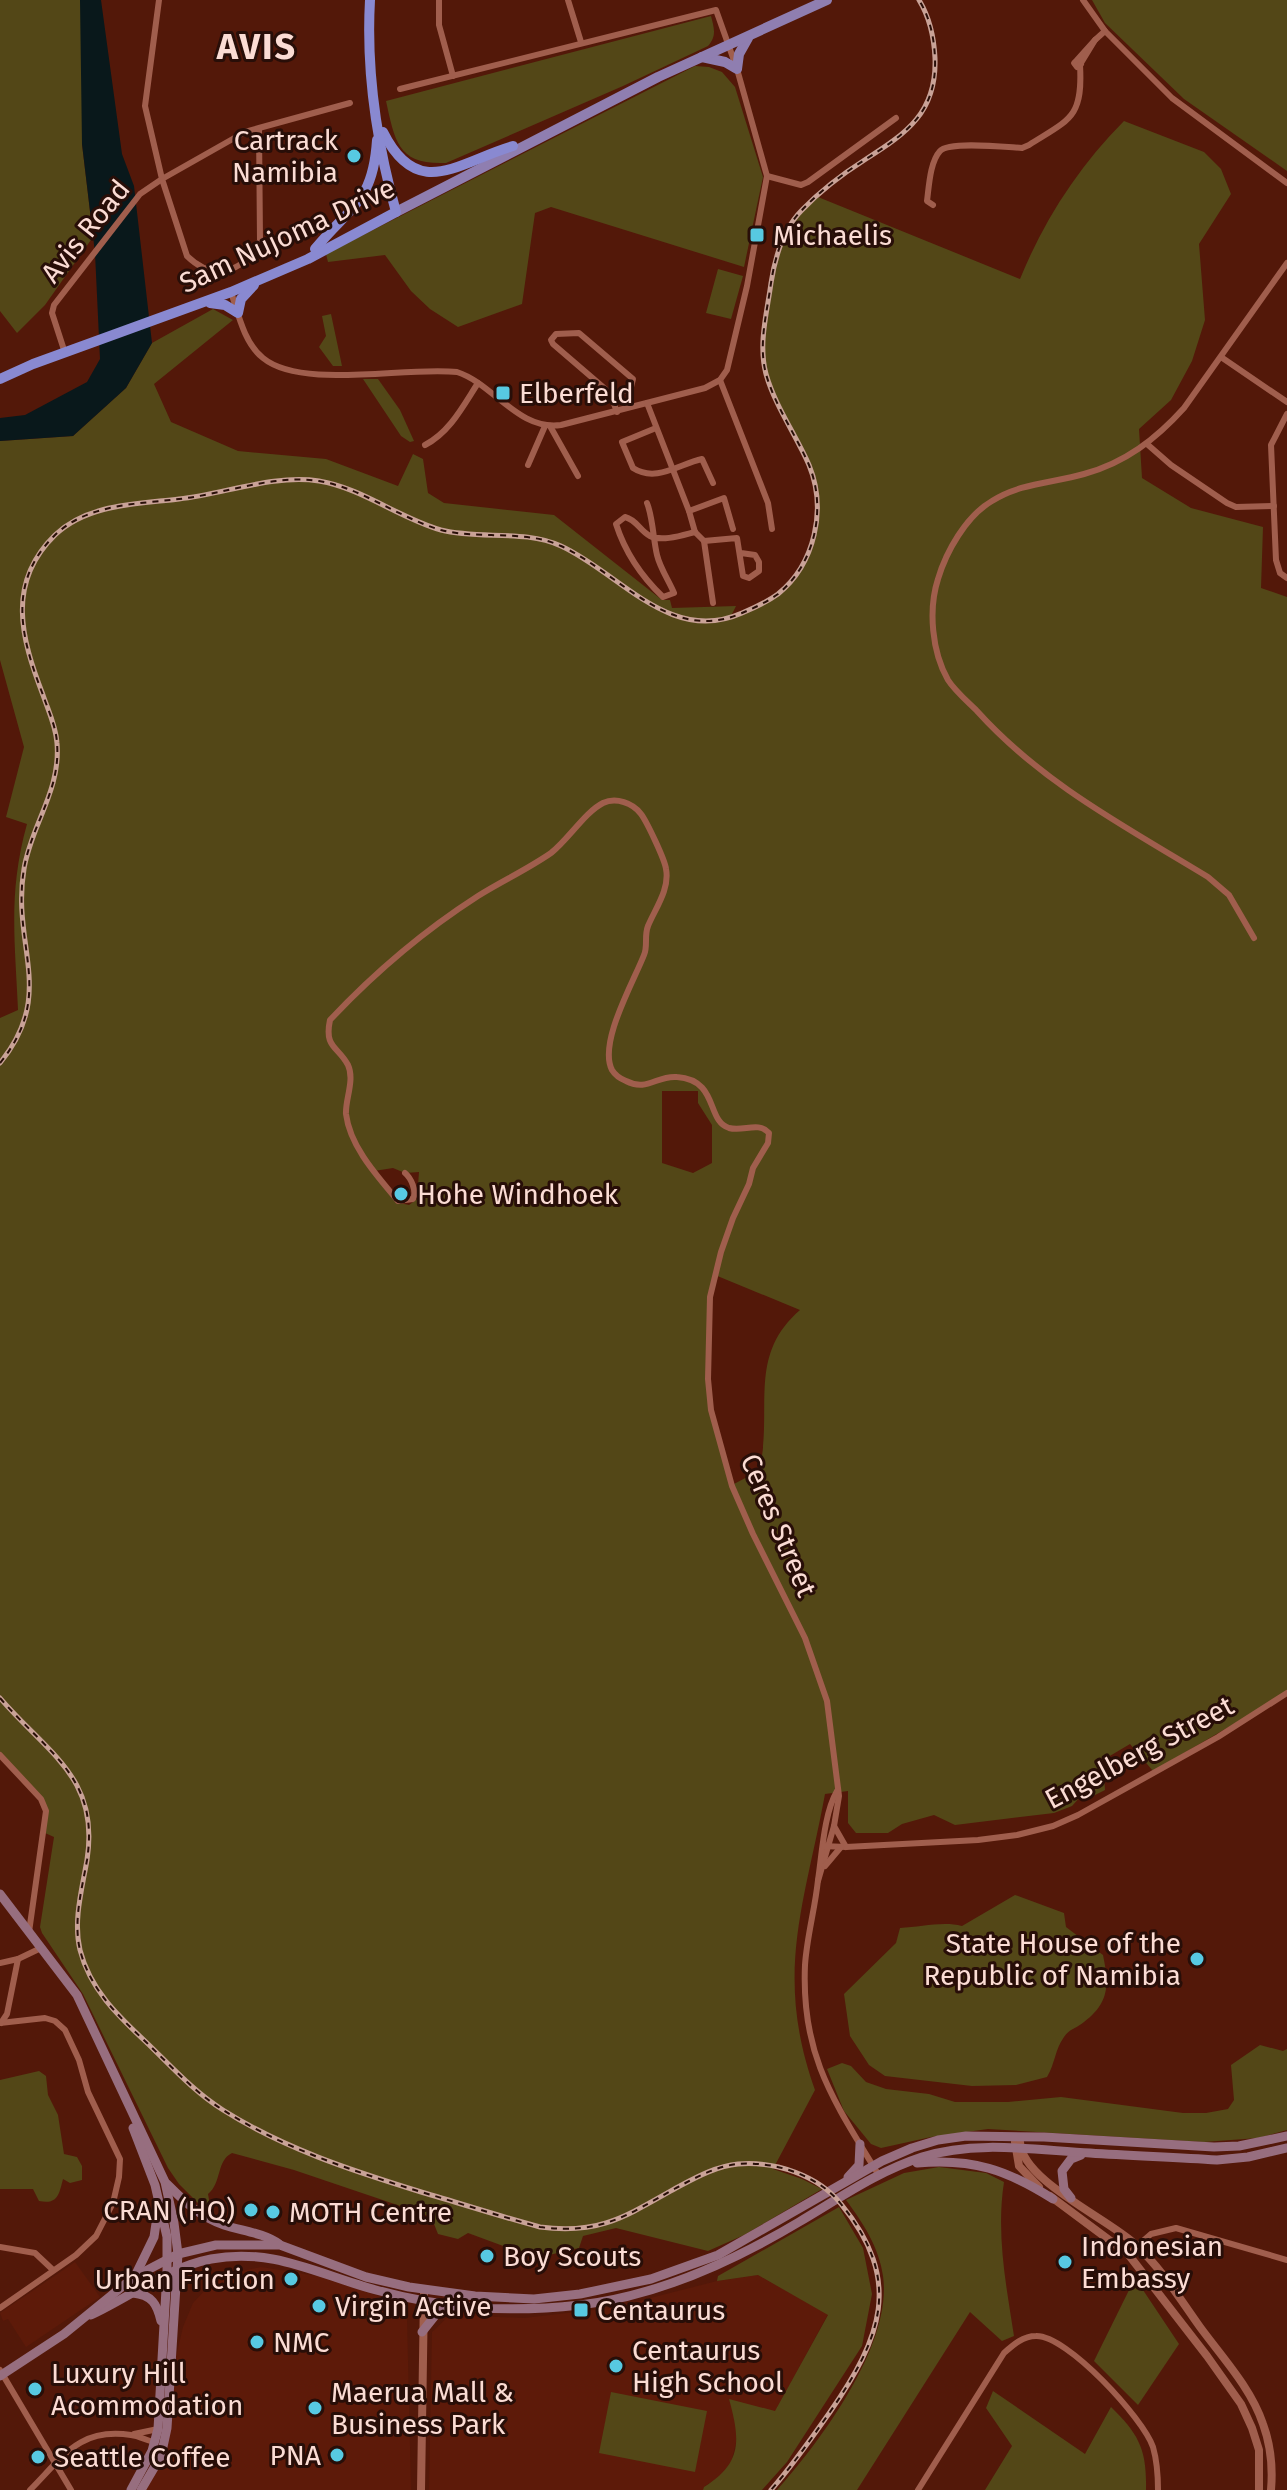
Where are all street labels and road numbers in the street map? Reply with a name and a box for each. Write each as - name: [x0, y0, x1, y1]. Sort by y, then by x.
- street label: Sam Nujoma Drive: [174, 171, 400, 300]
- street label: Avis Road: [34, 173, 137, 289]
- street label: Ceres Street: [734, 1449, 824, 1602]
- street label: Engelberg Street: [1039, 1688, 1240, 1816]

